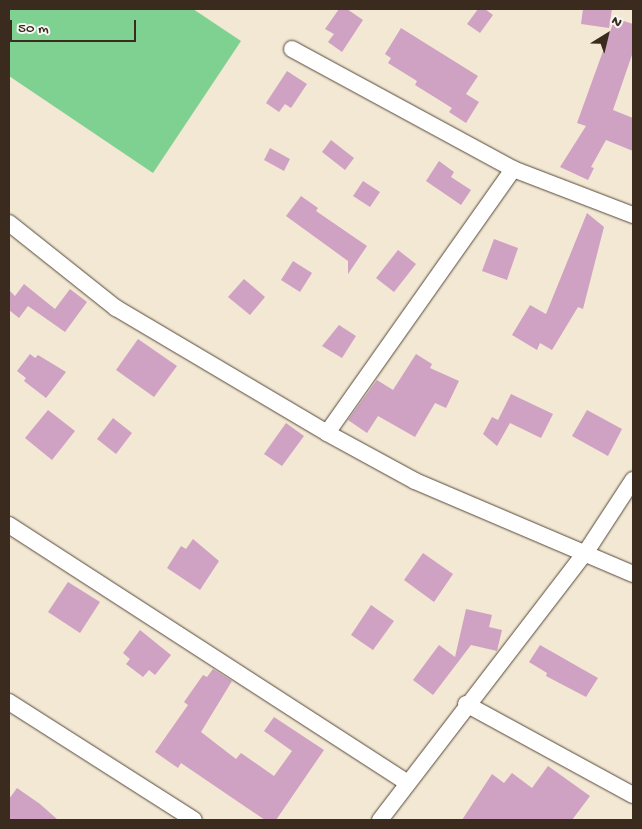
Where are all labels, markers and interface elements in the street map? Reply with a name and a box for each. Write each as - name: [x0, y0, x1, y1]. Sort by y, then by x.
- scale bar: [12, 10, 139, 42]
- north arrow: [582, 10, 632, 60]
- text: N: [607, 13, 625, 32]
- text: 50 m: [18, 20, 49, 38]

